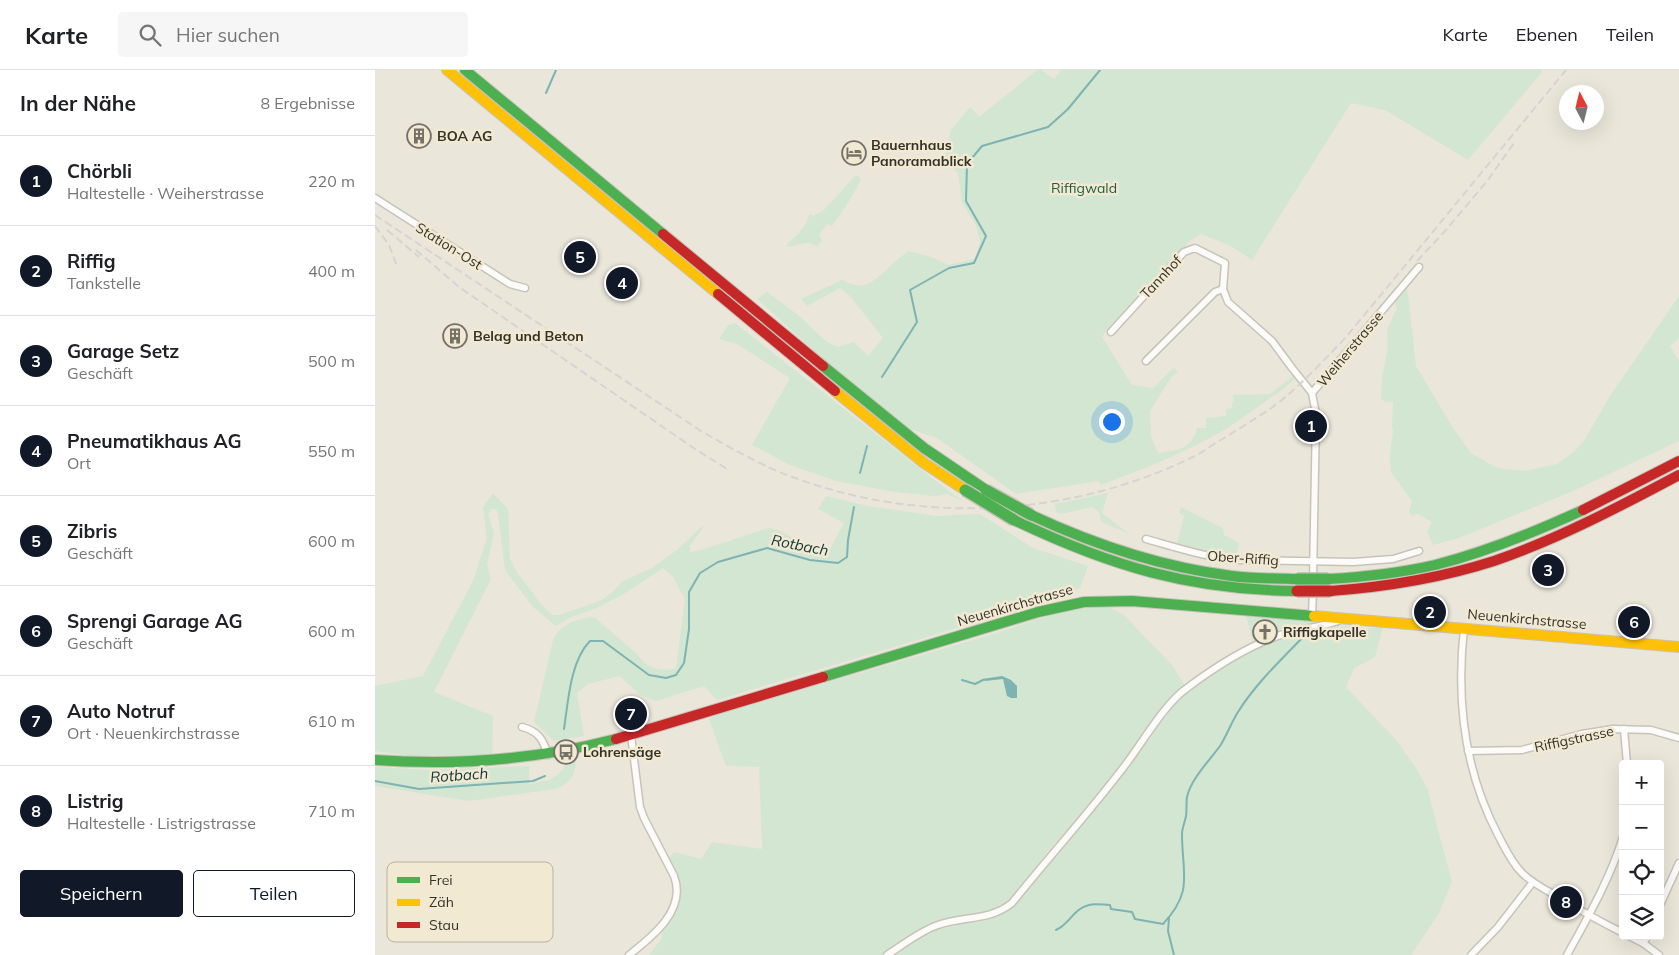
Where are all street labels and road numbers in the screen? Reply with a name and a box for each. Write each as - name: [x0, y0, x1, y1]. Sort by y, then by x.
- street label: Station-Ost: [412, 218, 486, 274]
- street label: Tannhof: [1136, 251, 1186, 303]
- street label: Weiherstrasse: [1313, 308, 1387, 390]
- street label: Ober-Riffig: [1207, 547, 1279, 569]
- street label: Neuenkirchstrasse: [955, 580, 1075, 630]
- street label: Neuenkirchstrasse: [1467, 605, 1587, 633]
- street label: Riffigstrasse: [1533, 722, 1615, 756]

